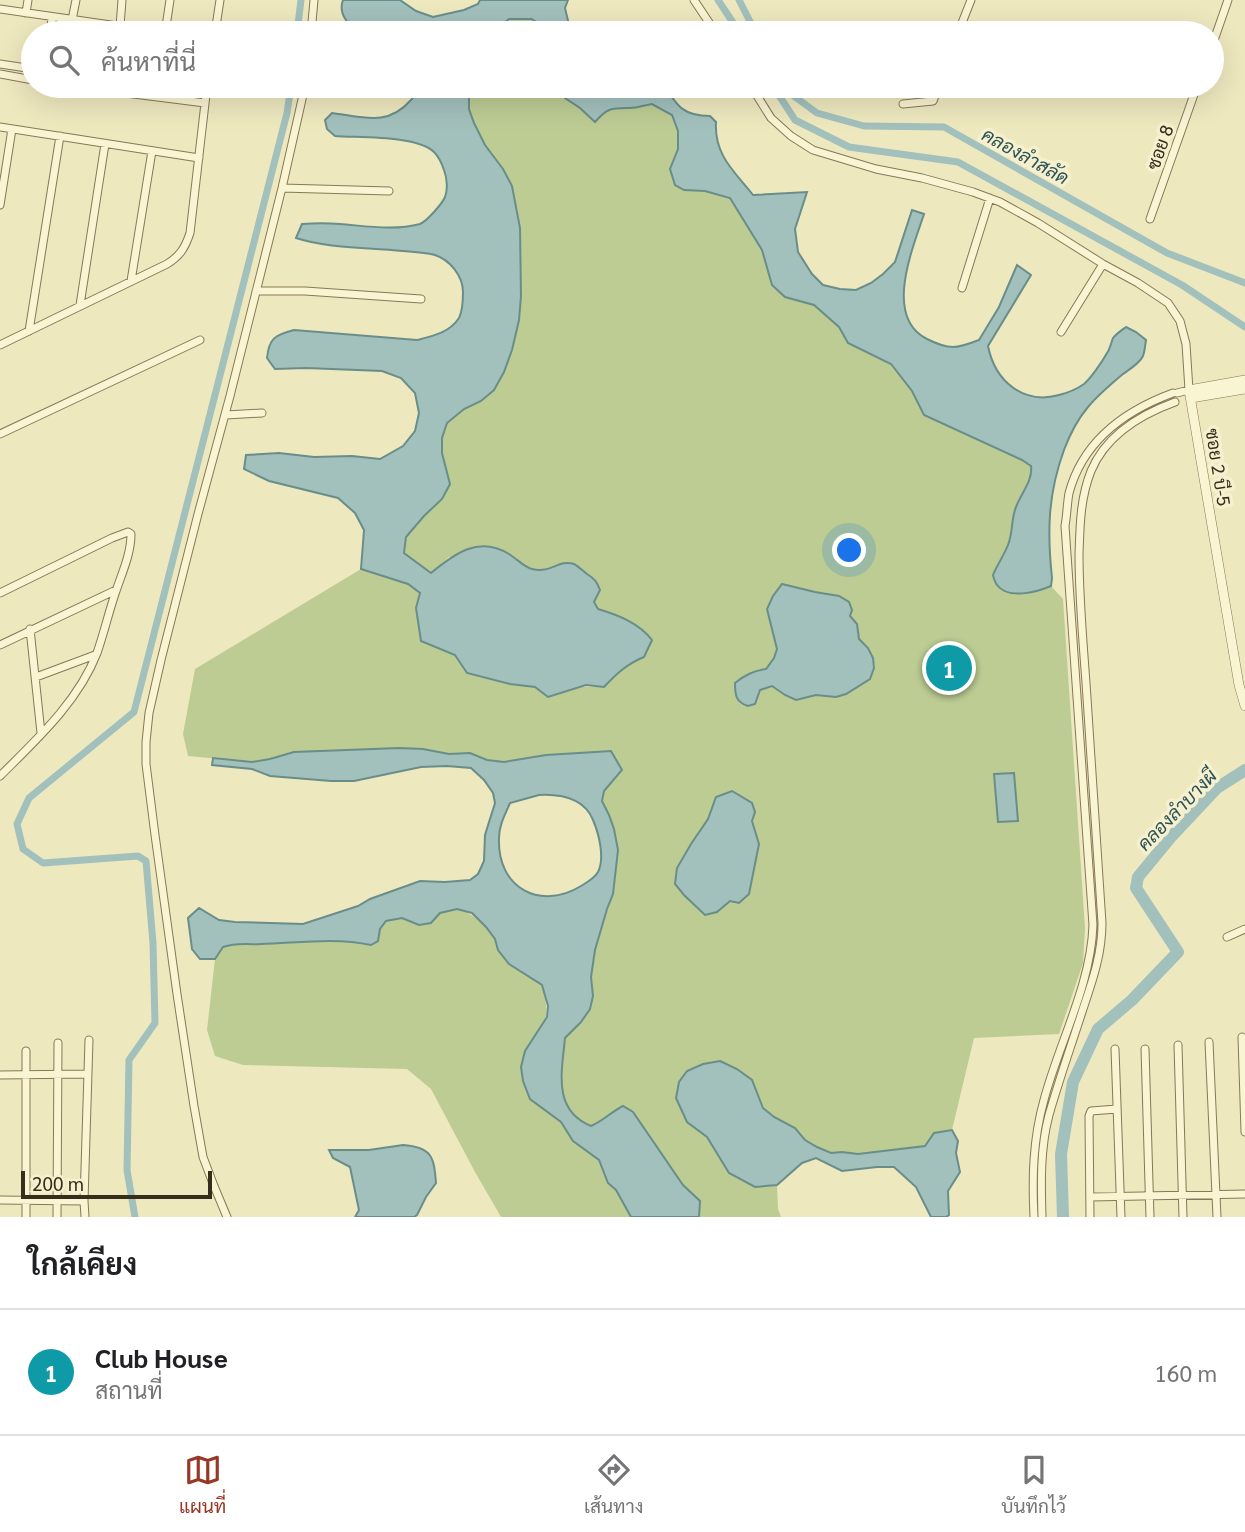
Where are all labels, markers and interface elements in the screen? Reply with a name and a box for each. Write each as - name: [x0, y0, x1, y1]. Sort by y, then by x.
- search box: [21, 21, 1224, 98]
- icon: search: [45, 41, 83, 79]
- text: ค้นหาที่นี่: [101, 43, 196, 77]
- water label: คลองลำสลัด: [978, 121, 1074, 189]
- street label: ซอย 8: [1140, 121, 1178, 173]
- street label: ซอย 2 บี-5: [1202, 427, 1236, 508]
- your location: [832, 533, 866, 567]
- pin: 1: [926, 642, 972, 694]
- water label: คลองลำบางผี: [1131, 762, 1222, 855]
- scale bar: [21, 1168, 212, 1200]
- text: 200 m: [32, 1171, 84, 1195]
- text: ใกล้เคียง: [28, 1243, 137, 1282]
- text: Club House: [95, 1340, 228, 1374]
- text: 1: [45, 1357, 58, 1387]
- text: 160 m: [1154, 1357, 1217, 1387]
- text: สถานที่: [95, 1374, 163, 1404]
- tab: แผนที่: [179, 1451, 226, 1517]
- tab: เส้นทาง: [584, 1451, 643, 1517]
- tab: บันทึกไว้: [1001, 1451, 1066, 1517]

